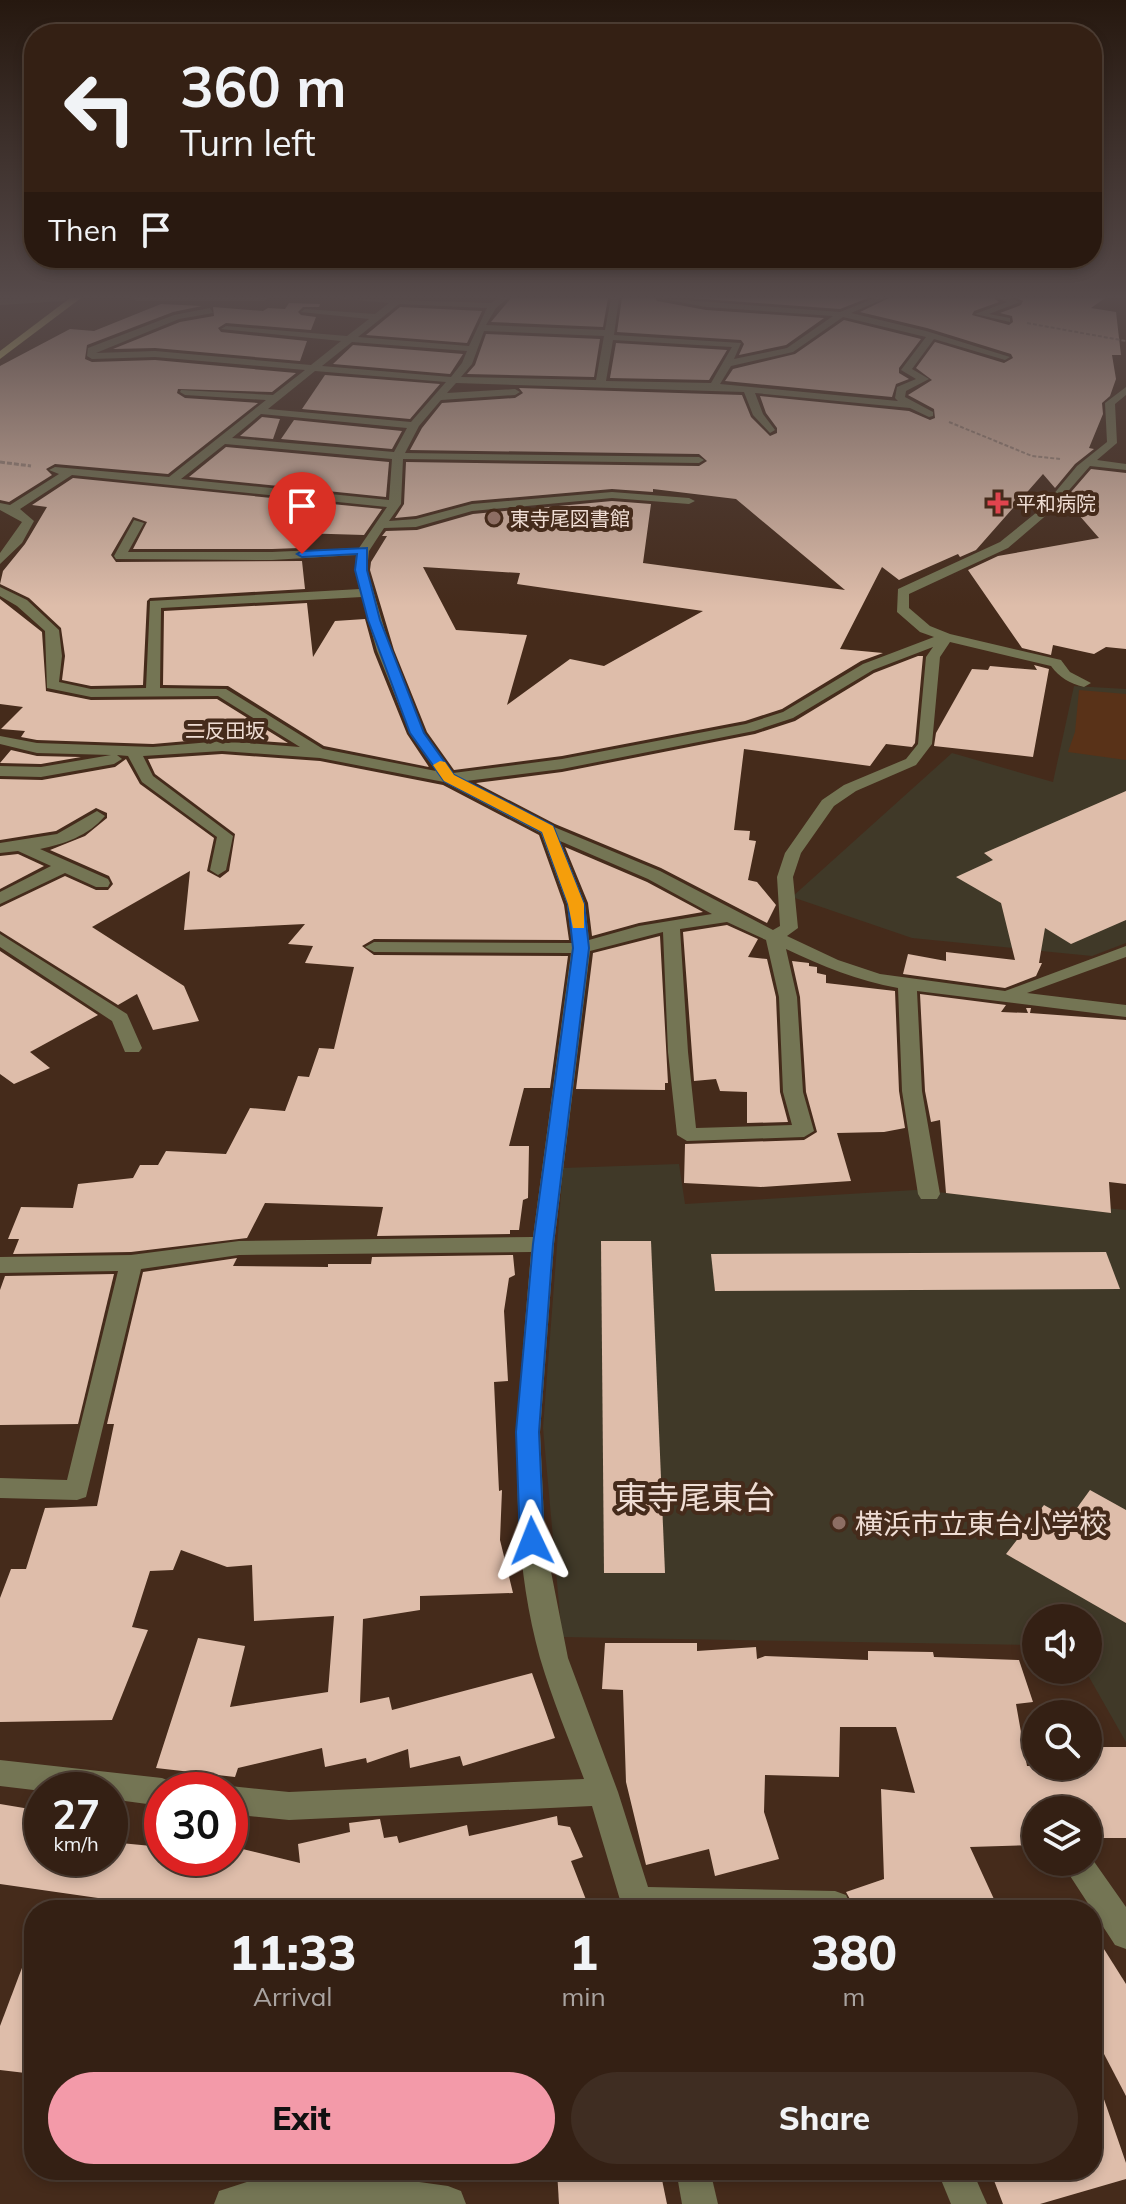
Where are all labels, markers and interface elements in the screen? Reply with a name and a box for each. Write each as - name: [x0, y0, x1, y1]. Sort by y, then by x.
- text: 360 m: [180, 51, 347, 121]
- icon: left: [48, 56, 152, 160]
- text: Turn left: [180, 120, 316, 165]
- icon: arrive: [134, 208, 178, 252]
- text: Then: [48, 211, 118, 249]
- pin: [268, 472, 336, 554]
- icon: arrive: [280, 484, 324, 528]
- place label: 平和病院: [1016, 491, 1096, 516]
- marker: 平和病院: [987, 492, 1009, 514]
- place label: 東寺尾図書館: [510, 506, 630, 531]
- marker: 東寺尾図書館: [485, 509, 503, 527]
- street label: 二反田坂: [185, 718, 265, 743]
- district label: 東寺尾東台: [615, 1477, 775, 1517]
- position arrow: [490, 1499, 574, 1583]
- place label: 横浜市立東台小学校: [855, 1506, 1107, 1541]
- marker: 横浜市立東台小学校: [830, 1514, 848, 1532]
- map controls: [1022, 1604, 1102, 1876]
- button: sound: [1022, 1604, 1102, 1684]
- button: search: [1022, 1700, 1102, 1780]
- speed limit sign: 30: [144, 1772, 248, 1876]
- text: 27: [52, 1789, 100, 1839]
- button: layers: [1022, 1796, 1102, 1876]
- text: km/h: [53, 1831, 99, 1856]
- text: 11:33: [229, 1922, 357, 1982]
- text: 1: [569, 1922, 598, 1982]
- text: 380: [811, 1922, 897, 1982]
- text: Arrival: [253, 1980, 333, 2013]
- text: min: [562, 1980, 606, 2013]
- text: m: [842, 1980, 865, 2013]
- button: Exit: [48, 2072, 555, 2164]
- button: Share: [571, 2072, 1078, 2164]

